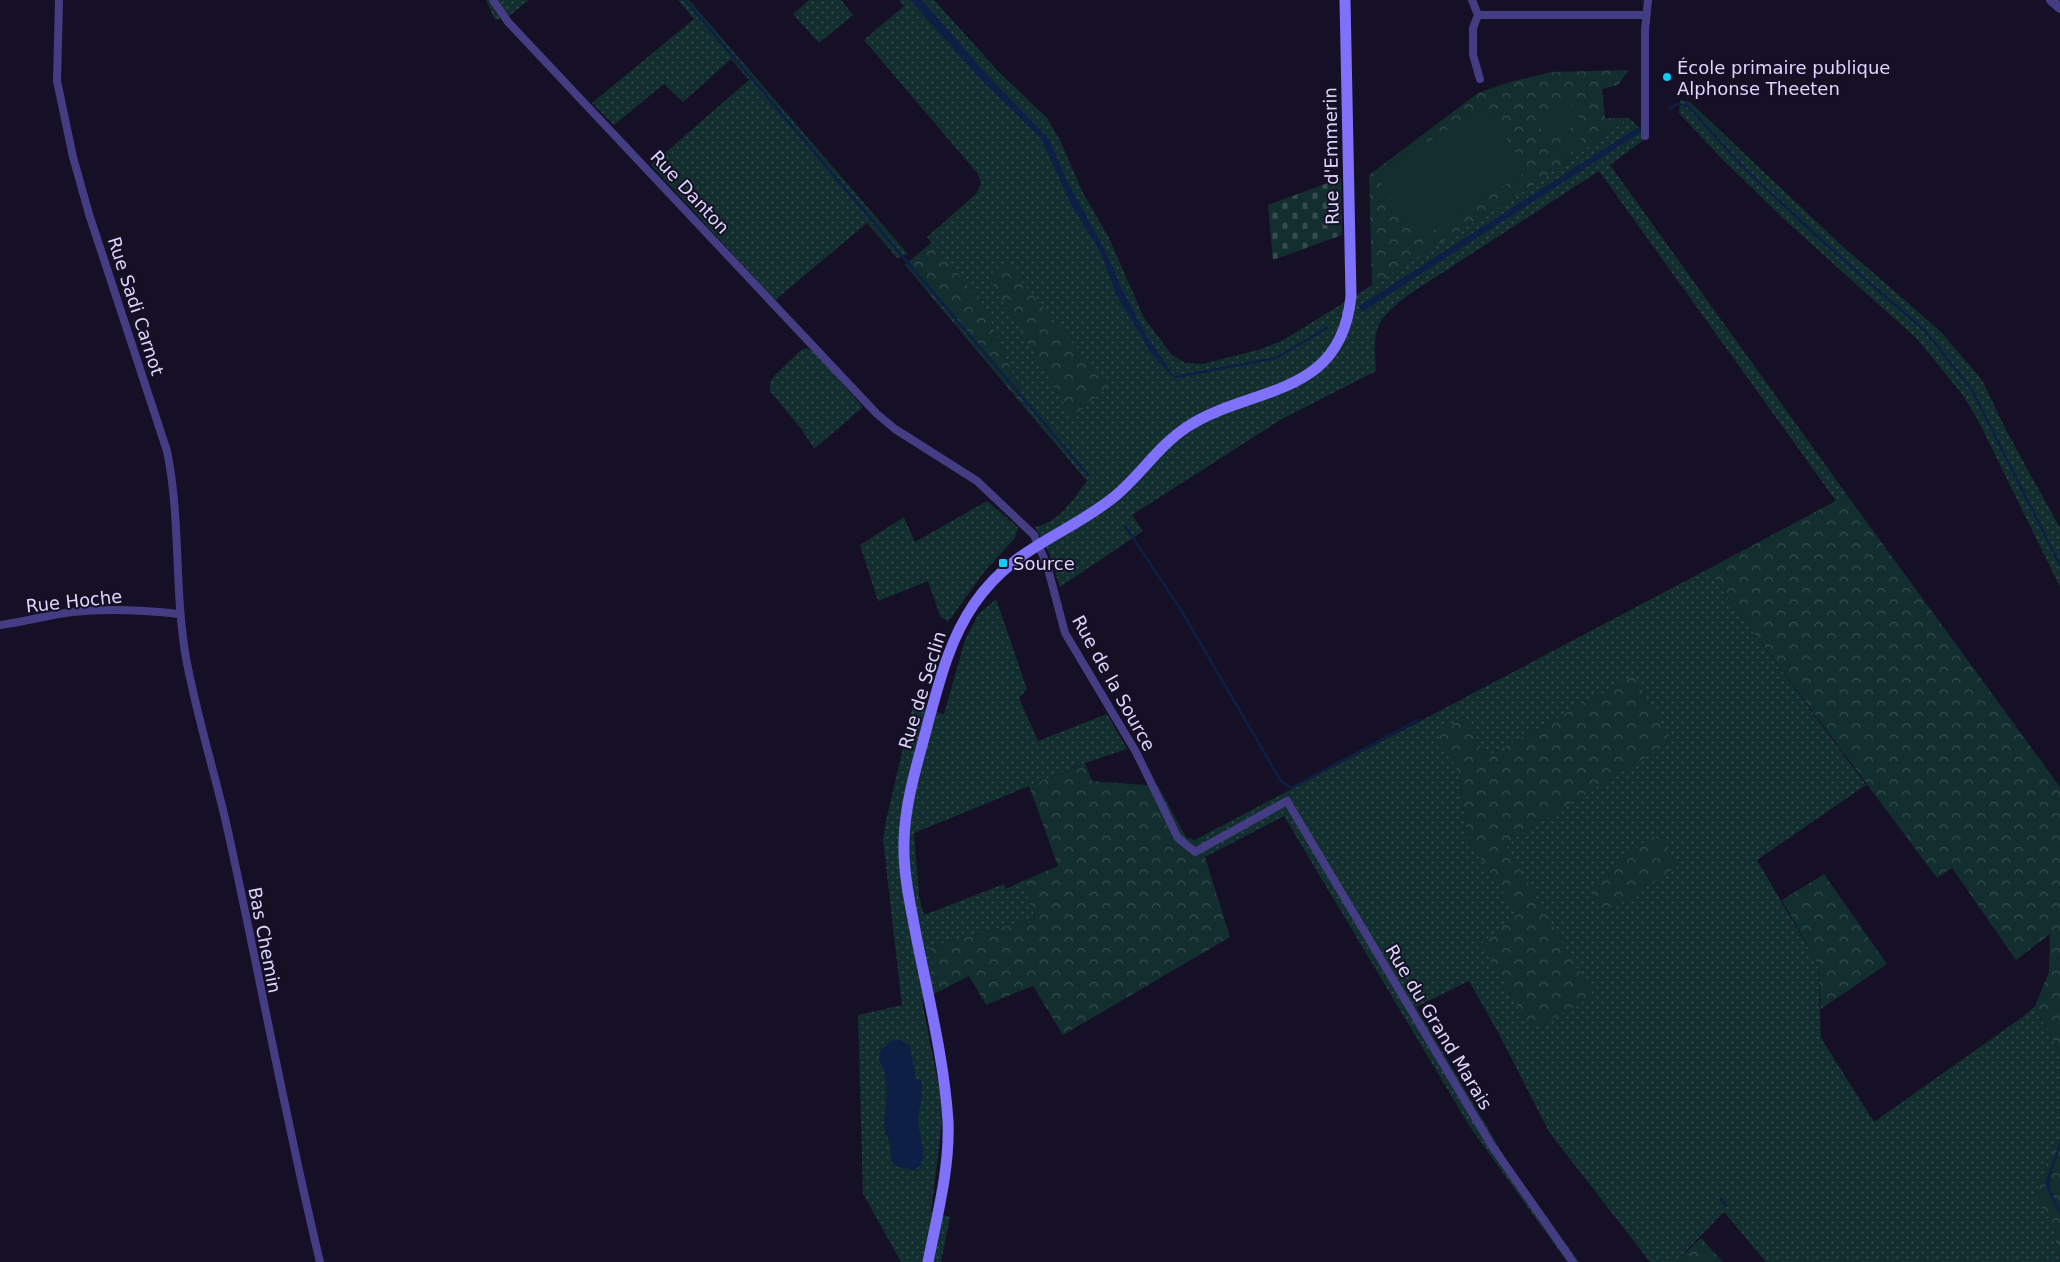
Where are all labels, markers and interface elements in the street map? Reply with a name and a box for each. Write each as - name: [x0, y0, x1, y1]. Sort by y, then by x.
- place label: École primaire publique Alphonse Theeten: [1677, 57, 1890, 99]
- marker: École primaire publique Alphonse Theeten: [1661, 71, 1673, 83]
- street label: Rue d'Emmerin: [1319, 87, 1343, 225]
- street label: Rue Danton: [646, 146, 734, 238]
- street label: Rue Sadi Carnot: [104, 234, 168, 378]
- place label: Source: [1013, 553, 1075, 574]
- marker: Source: [997, 557, 1009, 569]
- street label: Rue Hoche: [25, 585, 123, 617]
- street label: Rue de la Source: [1068, 612, 1160, 754]
- street label: Rue de Seclin: [894, 629, 950, 751]
- street label: Bas Chemin: [244, 885, 286, 995]
- street label: Rue du Grand Marais: [1381, 941, 1497, 1113]

